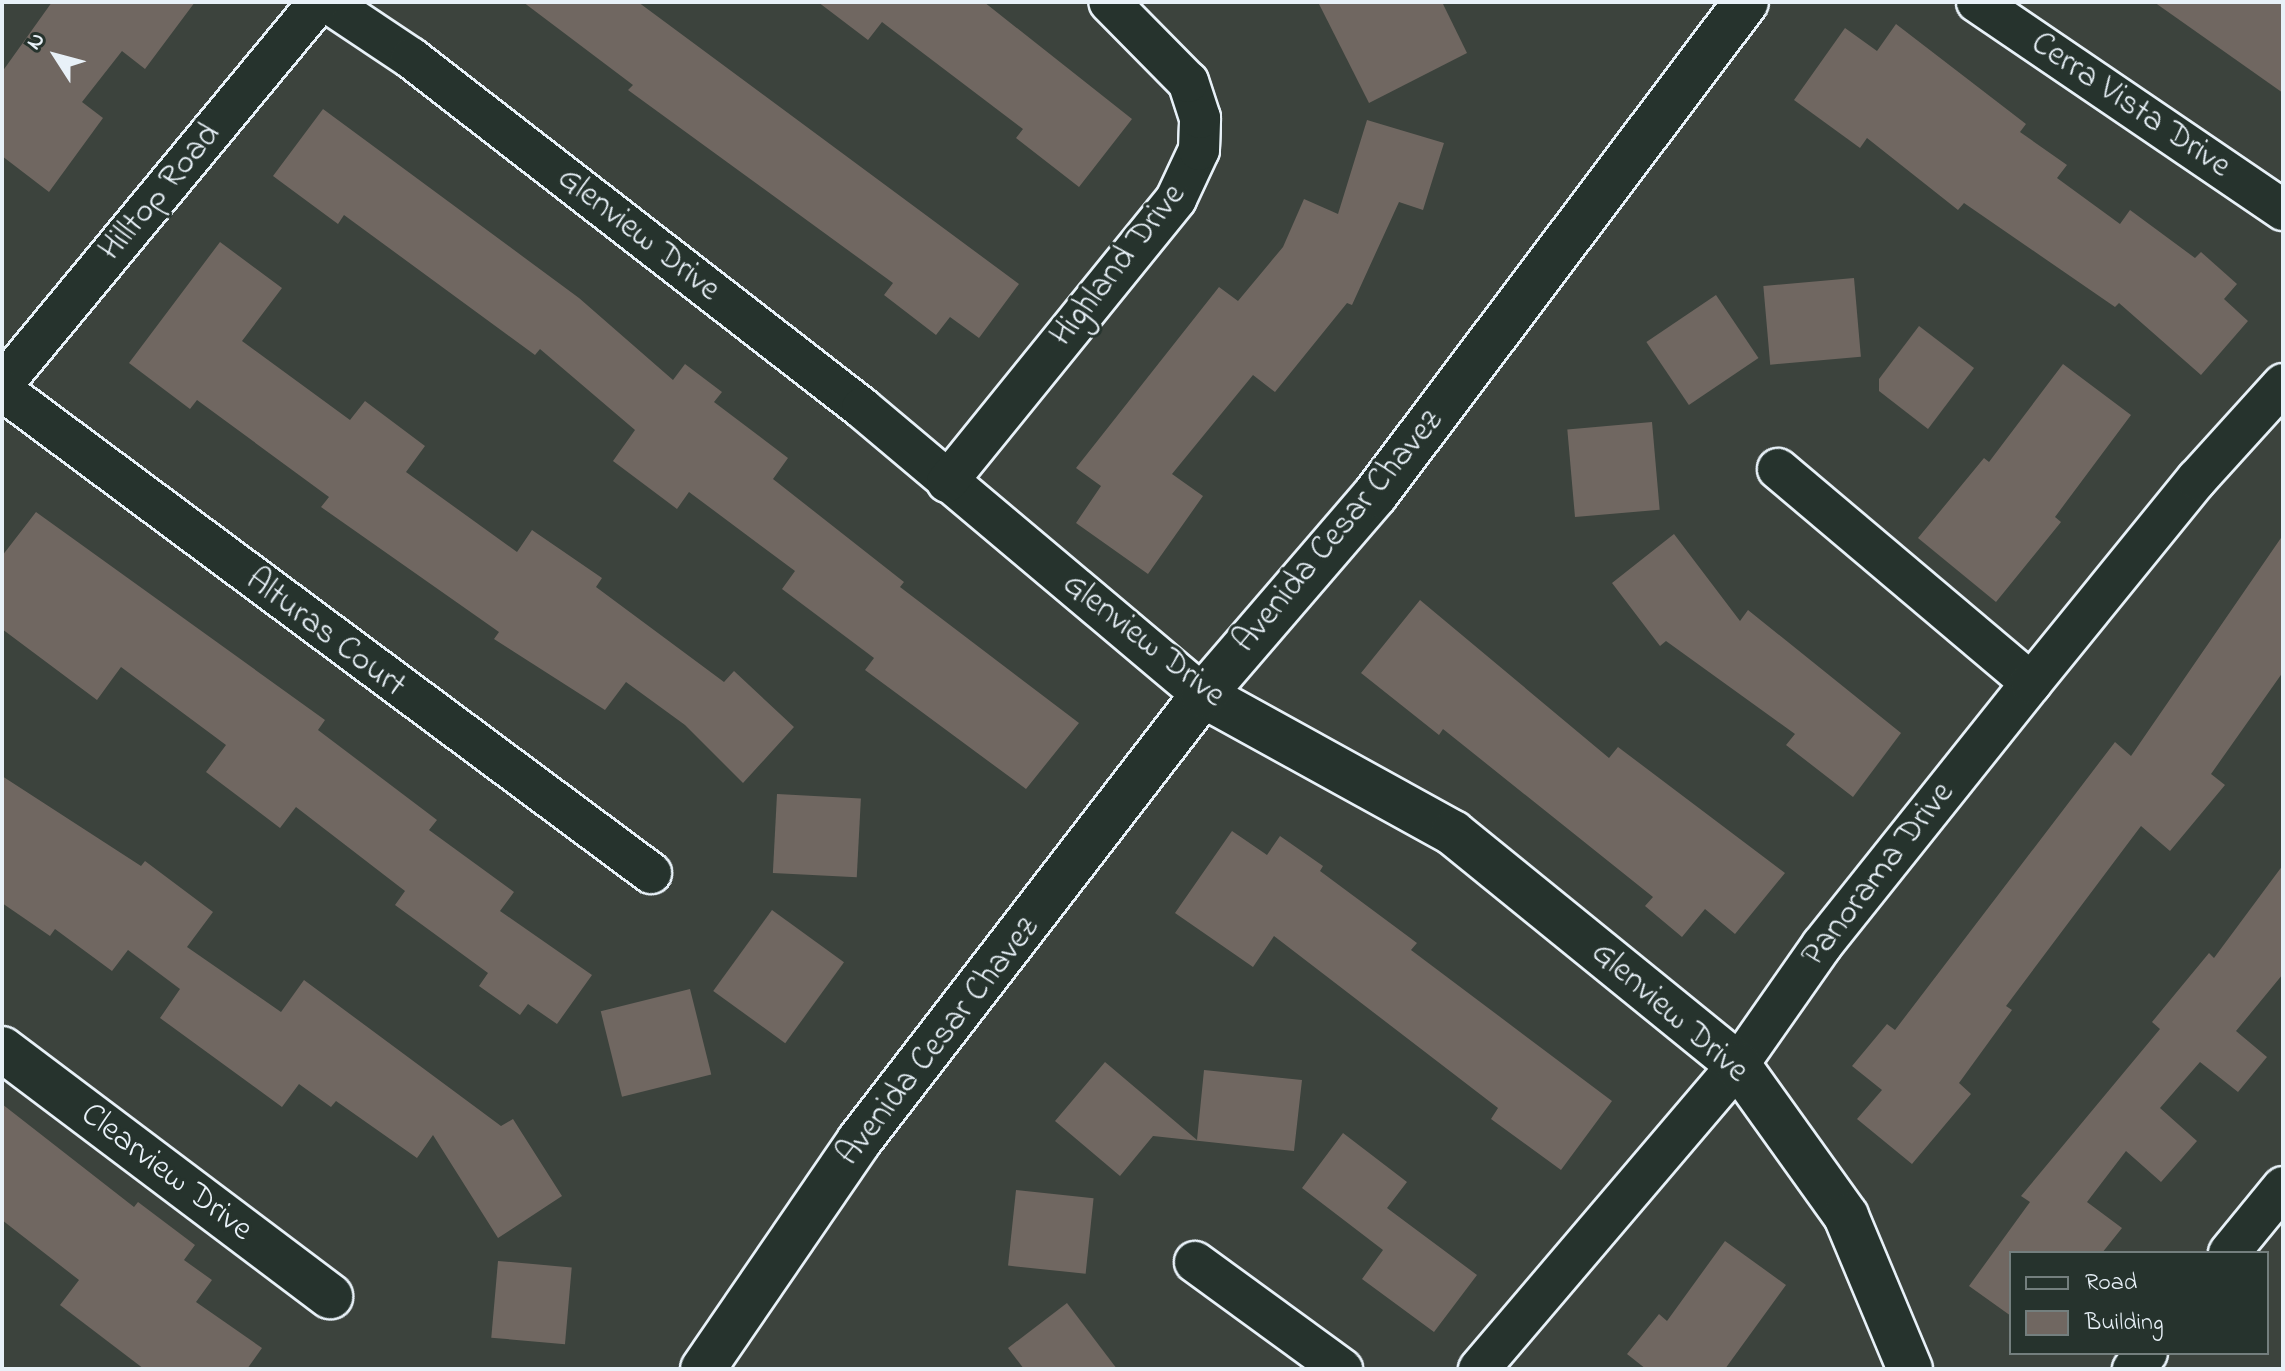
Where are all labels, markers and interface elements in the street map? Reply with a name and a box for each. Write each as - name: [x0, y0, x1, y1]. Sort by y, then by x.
- north arrow: [16, 16, 96, 96]
- street label: Cerra Vista Drive: [2022, 24, 2238, 188]
- text: N: [19, 26, 54, 57]
- street label: Hilltop Road: [92, 116, 230, 270]
- street label: Glenview Drive: [548, 159, 728, 311]
- street label: Highland Drive: [1043, 176, 1195, 356]
- street label: Avenida Cesar Chavez: [1225, 402, 1453, 662]
- street label: Alturas Court: [237, 561, 413, 707]
- street label: Glenview Drive: [1053, 565, 1233, 717]
- street label: Panorama Drive: [1794, 774, 1964, 976]
- street label: Avenida Cesar Chavez: [829, 909, 1049, 1175]
- street label: Glenview Drive: [1582, 934, 1756, 1092]
- street label: Clearview Drive: [72, 1095, 260, 1251]
- legend: [2009, 1251, 2269, 1355]
- text: Road: [2085, 1266, 2137, 1301]
- text: Building: [2085, 1306, 2164, 1341]

